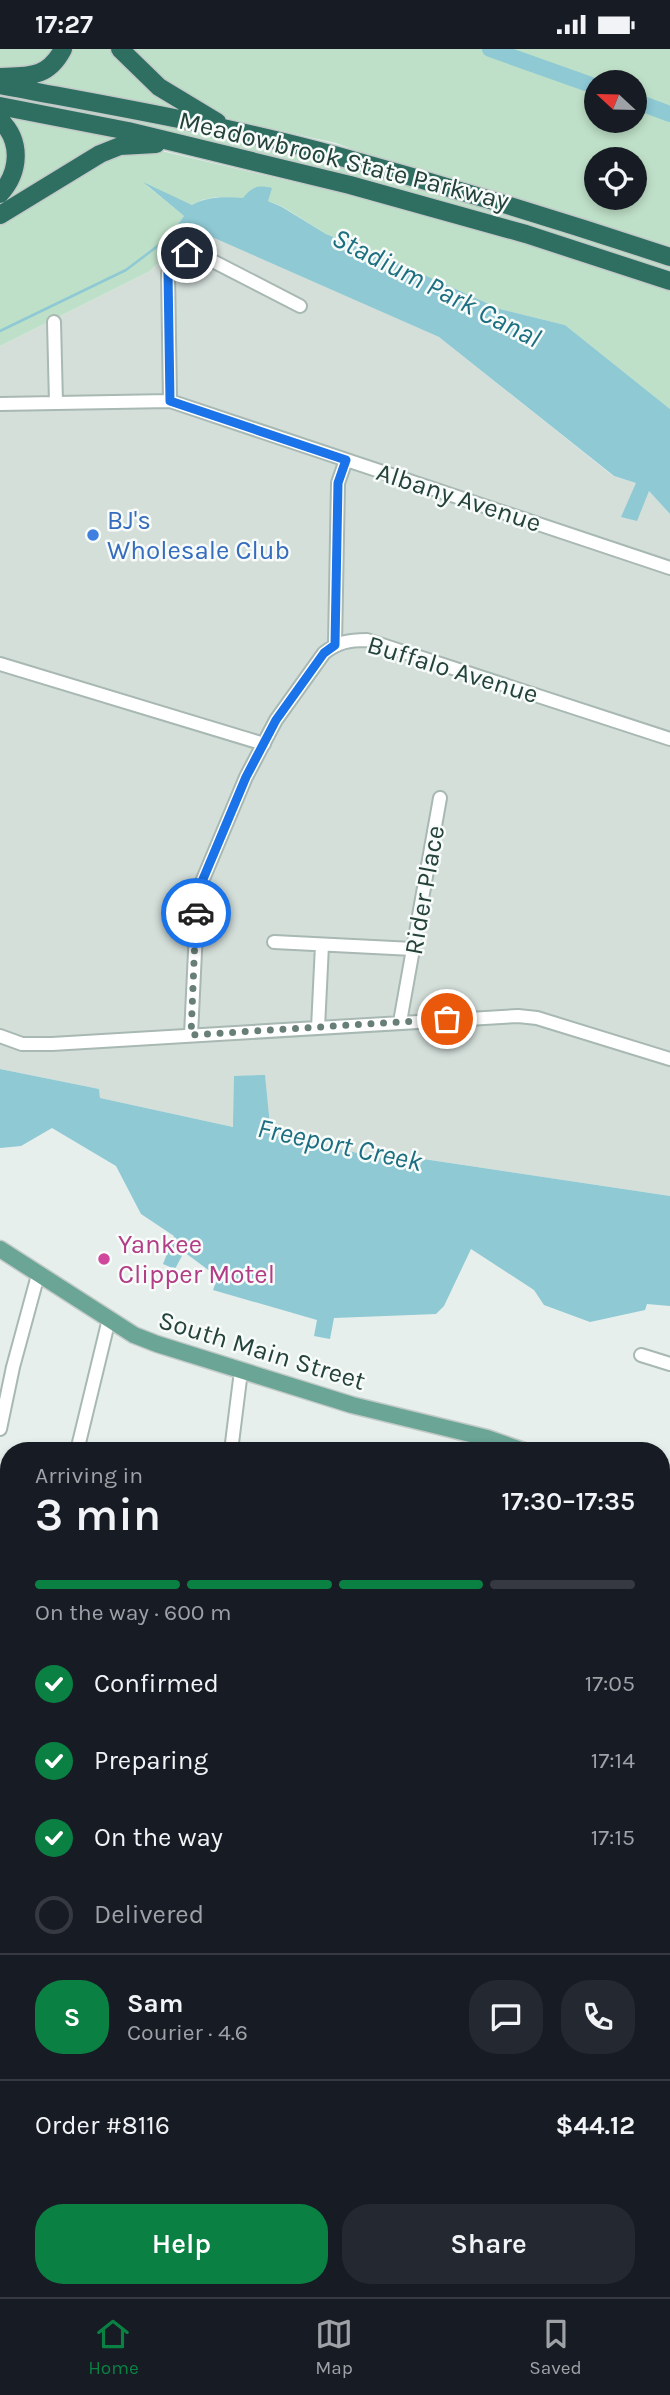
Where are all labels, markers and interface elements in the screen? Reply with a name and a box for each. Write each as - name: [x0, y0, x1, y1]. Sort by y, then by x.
- text: 17:27: [35, 9, 93, 40]
- north arrow: [584, 70, 648, 133]
- map controls: [584, 70, 647, 210]
- street label: Meadowbrook State Parkway: [176, 104, 512, 217]
- button: locate: [584, 147, 647, 210]
- water label: Stadium Park Canal: [327, 221, 547, 354]
- pin: [157, 223, 217, 283]
- icon: home: [168, 234, 206, 272]
- street label: Albany Avenue: [373, 456, 545, 539]
- place label: BJ's Wholesale Club: [107, 505, 290, 566]
- marker: BJ's Wholesale Club: [85, 527, 101, 543]
- street label: Buffalo Avenue: [364, 629, 542, 710]
- street label: Rider Place: [398, 823, 451, 957]
- courier: [161, 878, 231, 948]
- icon: car: [177, 894, 215, 932]
- pin: [417, 989, 477, 1049]
- icon: bag: [428, 1000, 466, 1038]
- water label: Freeport Creek: [254, 1111, 426, 1178]
- place label: Yankee Clipper Motel: [118, 1229, 275, 1290]
- marker: Yankee Clipper Motel: [96, 1251, 112, 1267]
- street label: South Main Street: [155, 1304, 369, 1397]
- text: Arriving in: [35, 1462, 143, 1489]
- text: 17:30–17:35: [502, 1486, 635, 1517]
- text: 3 min: [35, 1488, 161, 1542]
- text: On the way · 600 m: [35, 1599, 232, 1626]
- icon: check: [35, 1665, 73, 1703]
- text: Confirmed: [94, 1668, 219, 1699]
- text: 17:05: [585, 1670, 635, 1697]
- icon: check: [35, 1742, 73, 1780]
- text: Preparing: [94, 1745, 208, 1776]
- text: 17:14: [591, 1747, 635, 1774]
- icon: check: [35, 1819, 73, 1857]
- text: On the way: [94, 1822, 223, 1853]
- text: 17:15: [591, 1824, 635, 1851]
- text: Delivered: [94, 1899, 204, 1930]
- button: chat: [469, 1980, 543, 2054]
- button: phone: [561, 1980, 635, 2054]
- text: Sam: [127, 1988, 183, 2019]
- text: S: [64, 2002, 80, 2033]
- text: Courier · 4.6: [127, 2019, 248, 2046]
- text: Order #8116: [35, 2110, 170, 2141]
- text: $44.12: [556, 2110, 635, 2141]
- button: Help: [35, 2204, 328, 2284]
- button: Share: [342, 2204, 635, 2284]
- tab: Home: [88, 2315, 139, 2379]
- tab: Map: [315, 2315, 353, 2379]
- tab: Saved: [529, 2315, 582, 2379]

